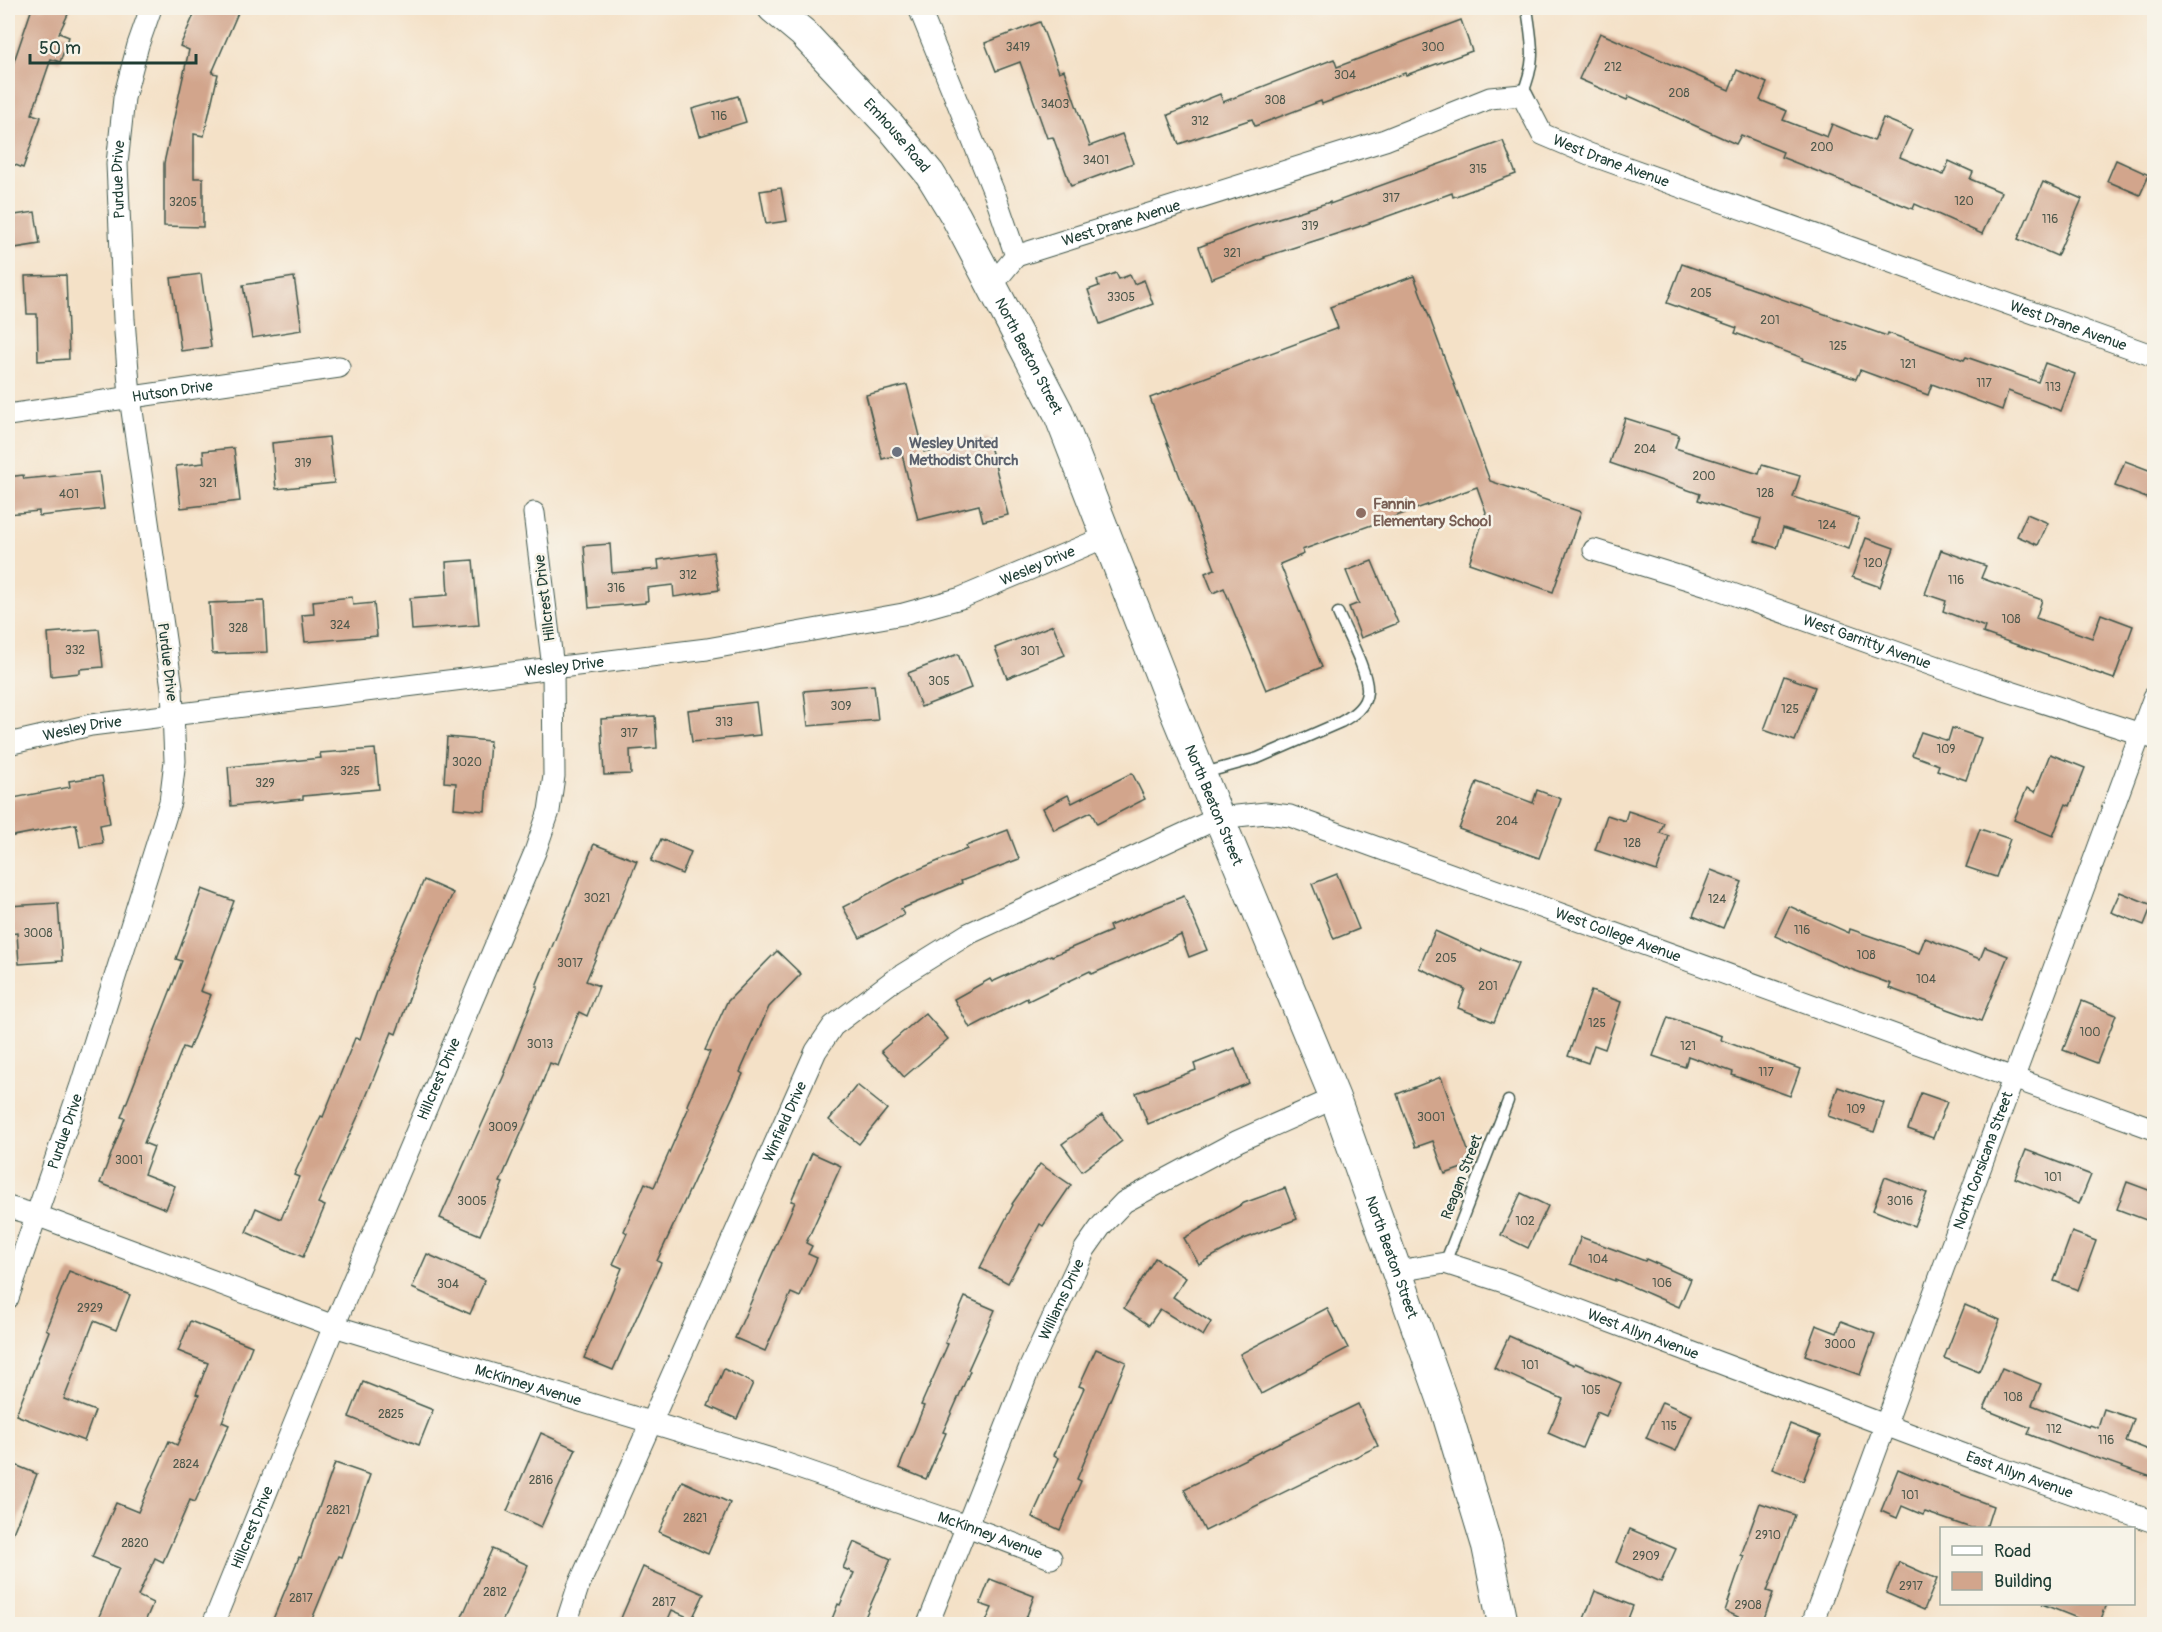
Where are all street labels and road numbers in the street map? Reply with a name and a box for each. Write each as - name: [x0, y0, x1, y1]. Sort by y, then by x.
- street label: Emhouse Road: [859, 94, 934, 176]
- street label: West Drane Avenue: [1550, 130, 1672, 192]
- street label: Purdue Drive: [107, 139, 129, 219]
- street label: West Drane Avenue: [1059, 195, 1183, 251]
- street label: North Beaton Street: [990, 295, 1067, 418]
- street label: West Drane Avenue: [2007, 296, 2130, 355]
- street label: Hutson Drive: [131, 376, 215, 406]
- street label: Wesley Drive: [997, 541, 1078, 590]
- street label: Hillcrest Drive: [530, 553, 560, 643]
- street label: West Garritty Avenue: [1800, 610, 1934, 673]
- street label: Purdue Drive: [153, 622, 181, 703]
- street label: Wesley Drive: [524, 652, 606, 681]
- street label: Wesley Drive: [41, 712, 123, 745]
- street label: North Beaton Street: [1180, 742, 1247, 869]
- street label: West College Avenue: [1552, 903, 1684, 967]
- street label: Hillcrest Drive: [413, 1034, 465, 1123]
- street label: Winfield Drive: [758, 1078, 811, 1165]
- street label: North Corsicana Street: [1949, 1088, 2017, 1232]
- street label: Purdue Drive: [43, 1091, 87, 1172]
- street label: Reagan Street: [1437, 1131, 1487, 1222]
- street label: North Beaton Street: [1361, 1193, 1423, 1322]
- street label: Williams Drive: [1034, 1255, 1089, 1343]
- street label: West Allyn Avenue: [1585, 1304, 1702, 1364]
- street label: McKinney Avenue: [473, 1360, 584, 1410]
- street label: East Allyn Avenue: [1963, 1447, 2076, 1503]
- street label: Hillcrest Drive: [227, 1483, 278, 1572]
- street label: McKinney Avenue: [935, 1507, 1046, 1564]

